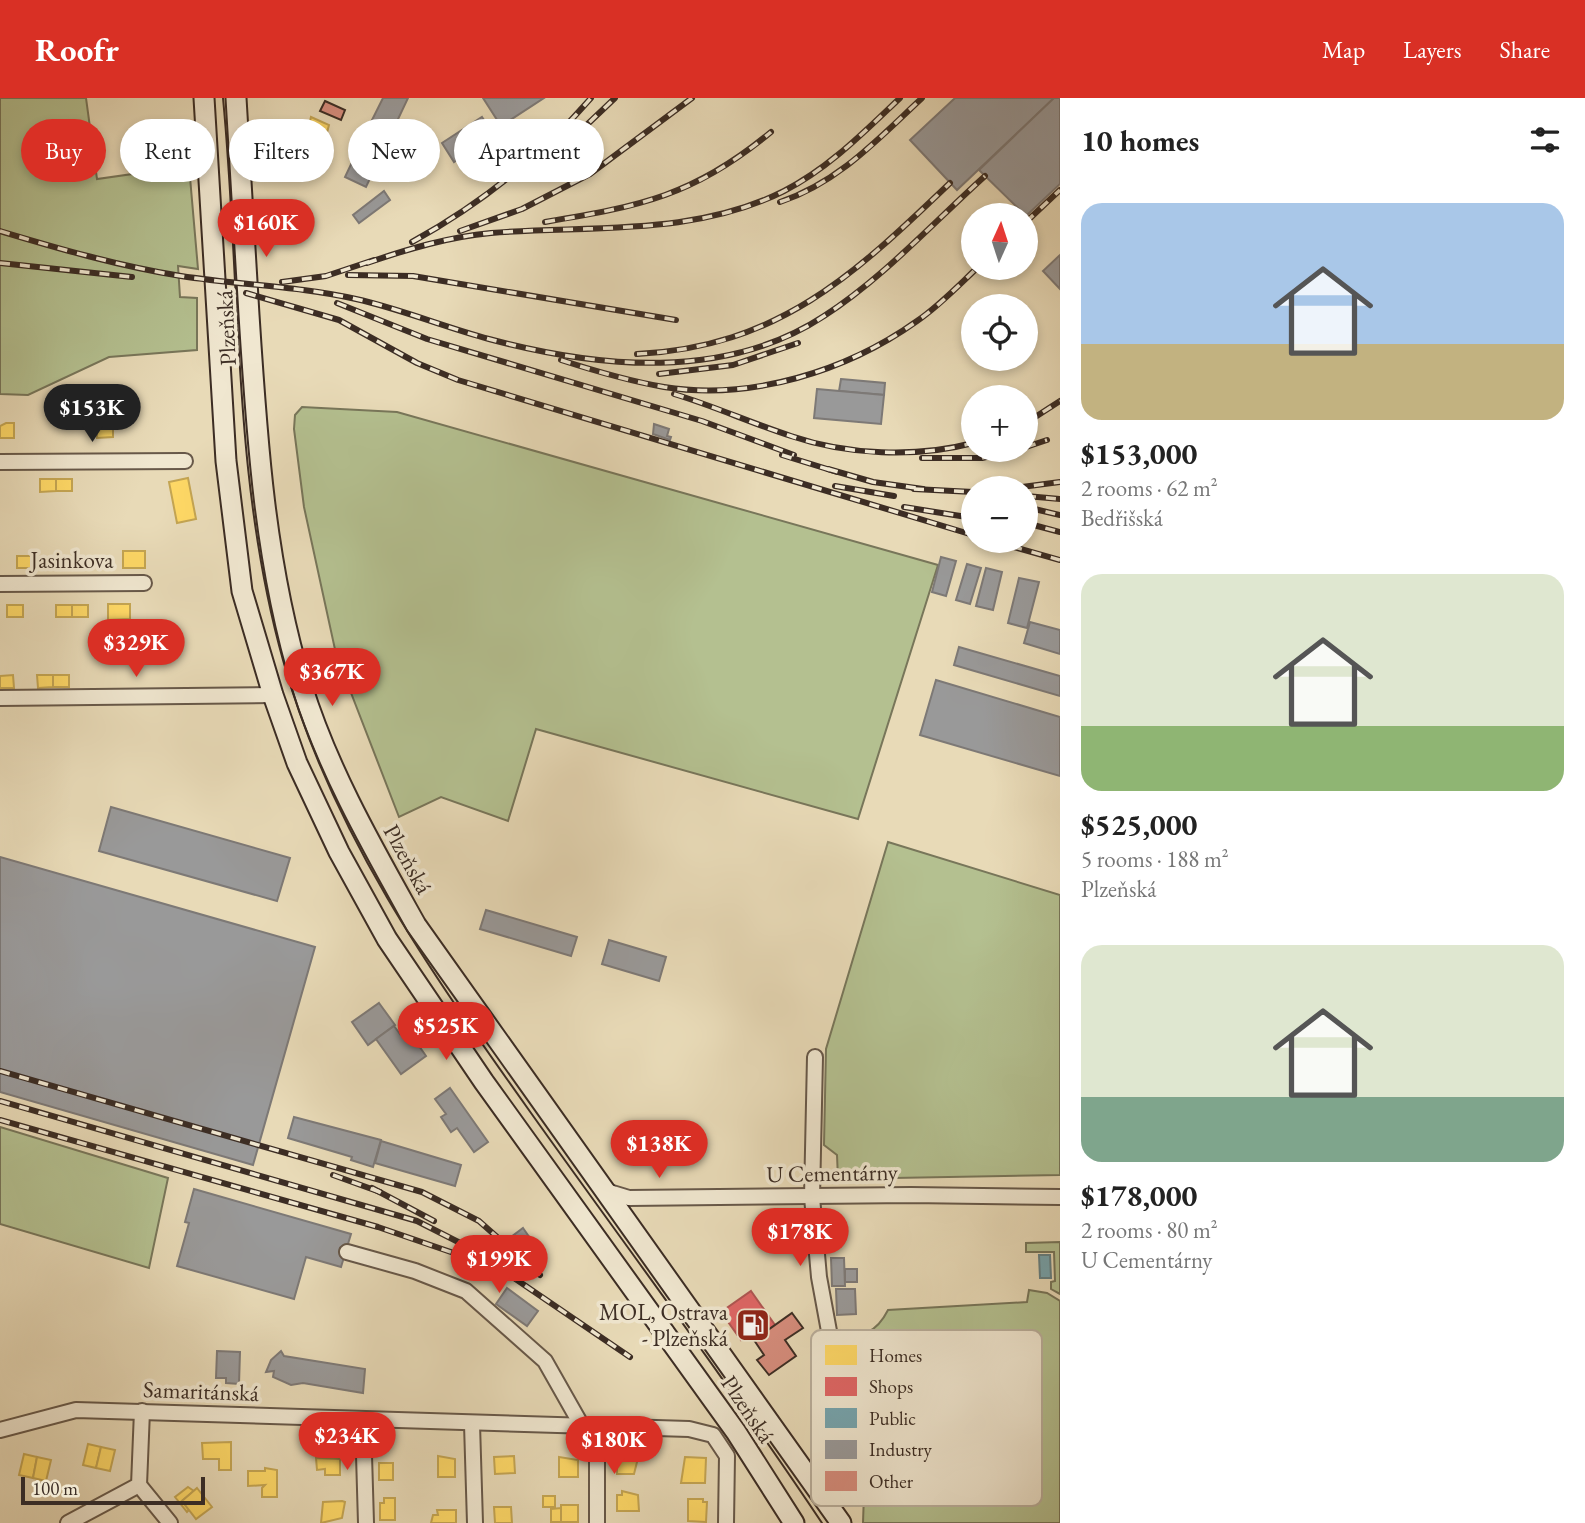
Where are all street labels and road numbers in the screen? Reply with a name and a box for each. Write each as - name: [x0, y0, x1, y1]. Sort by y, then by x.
- street label: Plzeňská: [209, 289, 243, 366]
- street label: Jasinkova: [29, 545, 114, 575]
- street label: Plzeňská: [377, 819, 440, 900]
- street label: U Cementárny: [766, 1157, 899, 1189]
- street label: Plzeňská: [714, 1369, 782, 1449]
- street label: Samaritánská: [142, 1374, 260, 1408]

